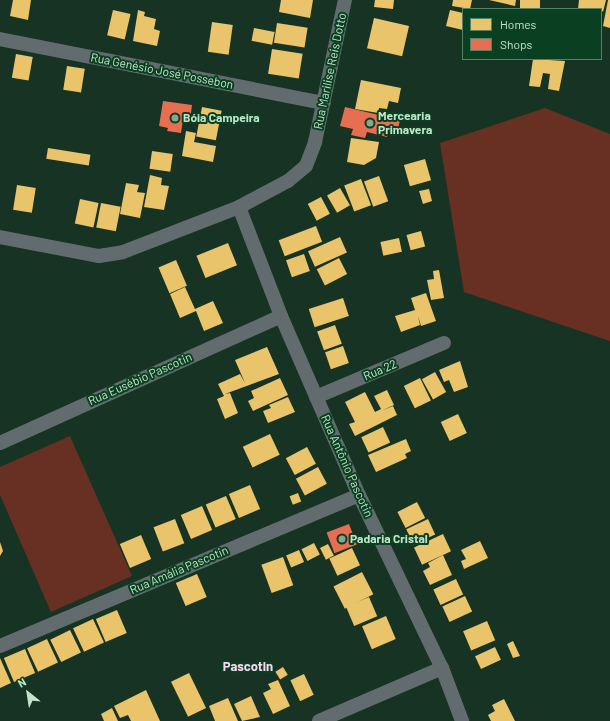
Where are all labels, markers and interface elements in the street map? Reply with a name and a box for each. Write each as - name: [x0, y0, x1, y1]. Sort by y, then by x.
- legend: [462, 8, 602, 60]
- street label: Rua Marilise Reis Dotto: [311, 11, 349, 131]
- text: Homes: [500, 17, 536, 31]
- text: Shops: [500, 37, 532, 51]
- street label: Rua Genésio José Possebon: [89, 50, 235, 92]
- place label: Mercearia Primavera: [378, 109, 432, 137]
- place label: Bóia Campeira: [183, 111, 260, 125]
- marker: Bóia Campeira: [170, 113, 180, 123]
- marker: Mercearia Primavera: [365, 118, 375, 128]
- street label: Rua Eusébio Pascotin: [86, 350, 194, 408]
- street label: Rua 22: [361, 357, 399, 383]
- street label: Rua Antônio Pascotin: [318, 413, 376, 519]
- place label: Padaria Cristal: [350, 532, 428, 546]
- marker: Padaria Cristal: [337, 534, 347, 544]
- street label: Rua Amália Pascotin: [128, 543, 230, 597]
- district label: Pascotin: [223, 658, 273, 674]
- north arrow: [8, 673, 48, 713]
- text: N: [15, 675, 28, 690]

